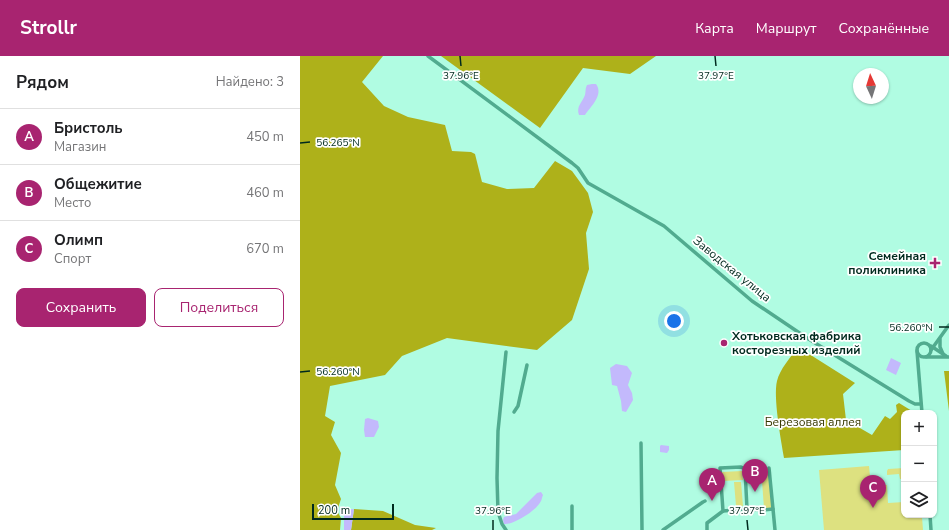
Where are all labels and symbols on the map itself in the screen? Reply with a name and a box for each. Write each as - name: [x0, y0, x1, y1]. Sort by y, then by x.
- north arrow: [853, 68, 889, 104]
- text: 37.96°E: [443, 69, 479, 83]
- text: 37.97°E: [698, 69, 734, 83]
- text: 56.265°N: [316, 136, 360, 150]
- street label: Заводская улица: [690, 233, 774, 305]
- place label: Семейная поликлиника: [848, 248, 926, 278]
- marker: Семейная поликлиника: [929, 257, 941, 269]
- your location: [664, 311, 684, 331]
- text: 56.260°N: [889, 321, 933, 335]
- place label: Хотьковская фабрика косторезных изделий: [731, 328, 861, 358]
- marker: Хотьковская фабрика косторезных изделий: [719, 338, 729, 348]
- text: 56.260°N: [316, 365, 360, 379]
- park label: Березовая аллея: [765, 414, 861, 430]
- pin: B: [742, 459, 768, 492]
- pin: A: [699, 468, 725, 501]
- pin: C: [860, 475, 886, 508]
- scale bar: [312, 502, 394, 521]
- text: 37.96°E: [475, 504, 511, 518]
- text: 37.97°E: [729, 504, 765, 518]

